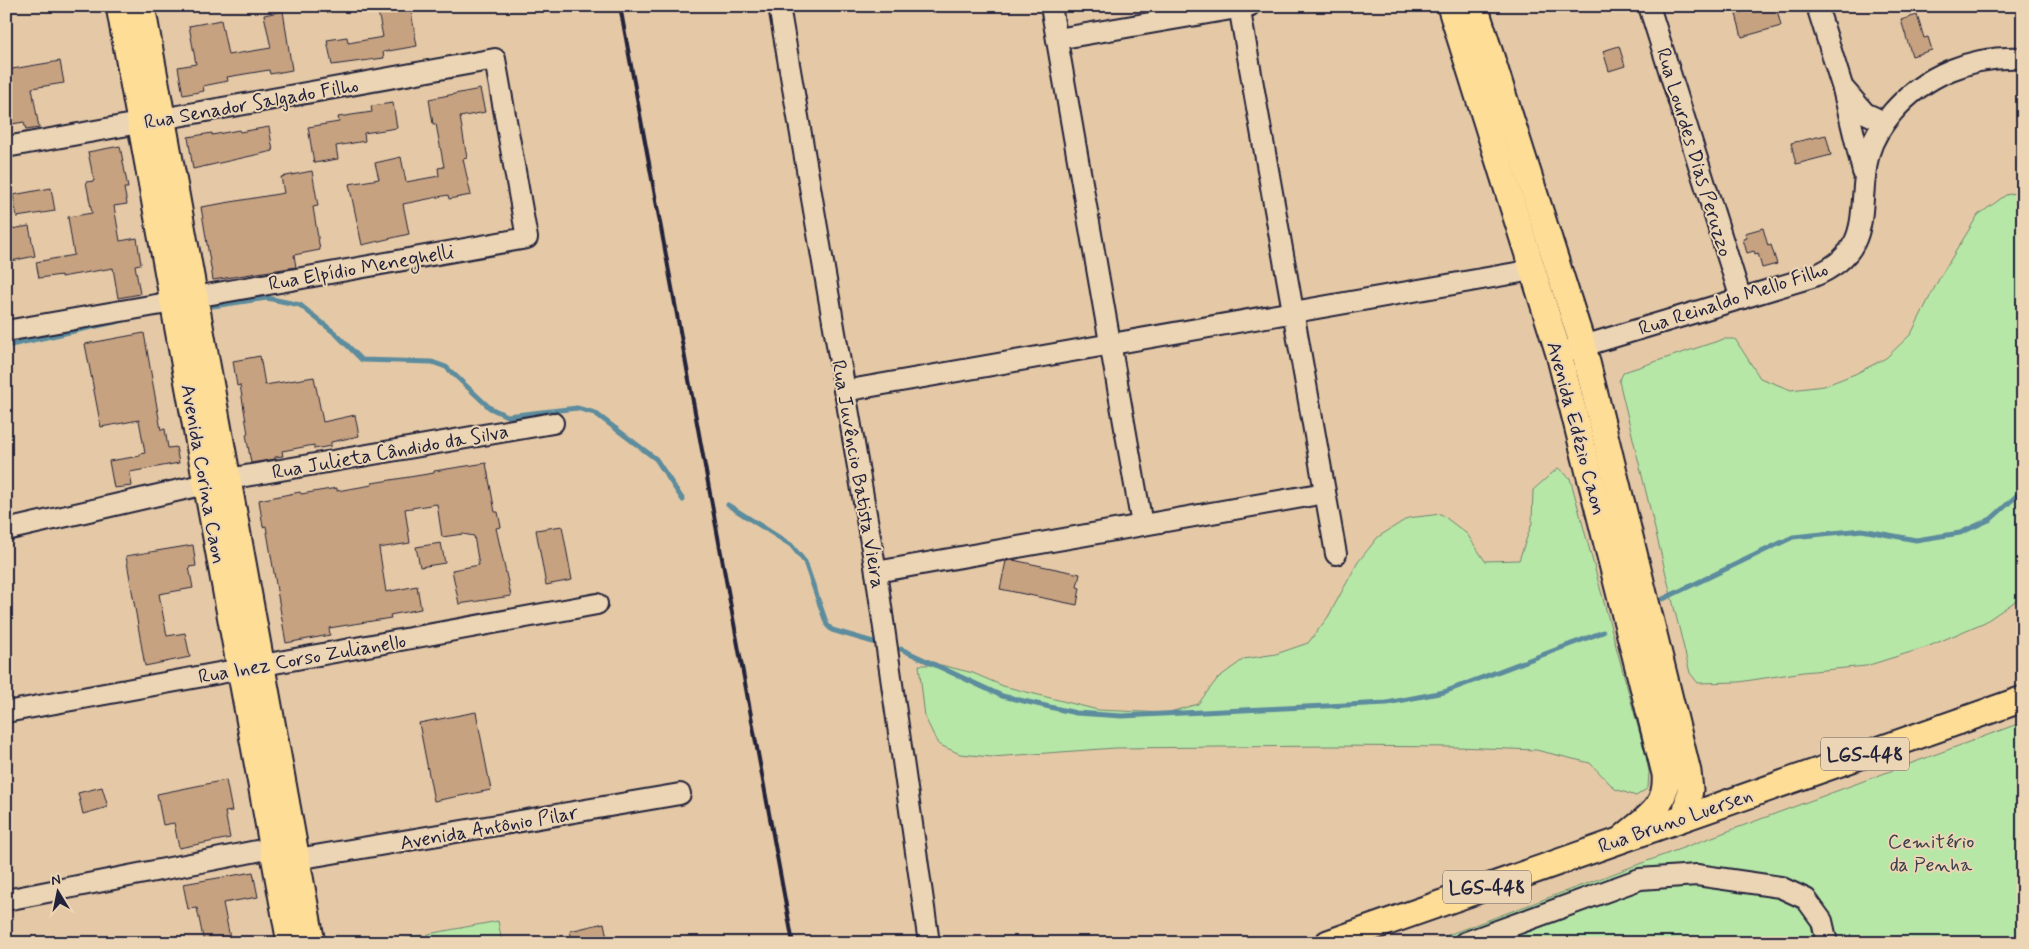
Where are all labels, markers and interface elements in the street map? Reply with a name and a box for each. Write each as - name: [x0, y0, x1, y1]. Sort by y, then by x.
- street label: Rua Lourdes Dias Peruzzo: [1649, 45, 1738, 260]
- street label: Rua Senador Salgado Filho: [142, 72, 361, 137]
- street label: Rua Elpídio Meneghelli: [266, 239, 456, 299]
- street label: Rua Reinaldo Mello Filho: [1635, 256, 1832, 343]
- street label: Avenida Edézio Caon: [1539, 339, 1612, 518]
- street label: Rua Juvêncio Batista Vieira: [824, 358, 891, 591]
- street label: Avenida Corina Caon: [173, 382, 232, 566]
- street label: Rua Julieta Cândido da Silva: [270, 418, 511, 487]
- street label: Rua Inez Corso Zulianello: [196, 628, 408, 691]
- road number: LGS-448: [1821, 738, 1909, 771]
- street label: Rua Bruno Luersen: [1595, 782, 1756, 860]
- street label: Avenida Antônio Pilar: [398, 799, 581, 857]
- park label: Cemitério da Penha: [1888, 829, 1974, 879]
- north arrow: [32, 866, 82, 916]
- road number: LGS-448: [1443, 870, 1531, 904]
- text: N: [50, 871, 62, 890]

